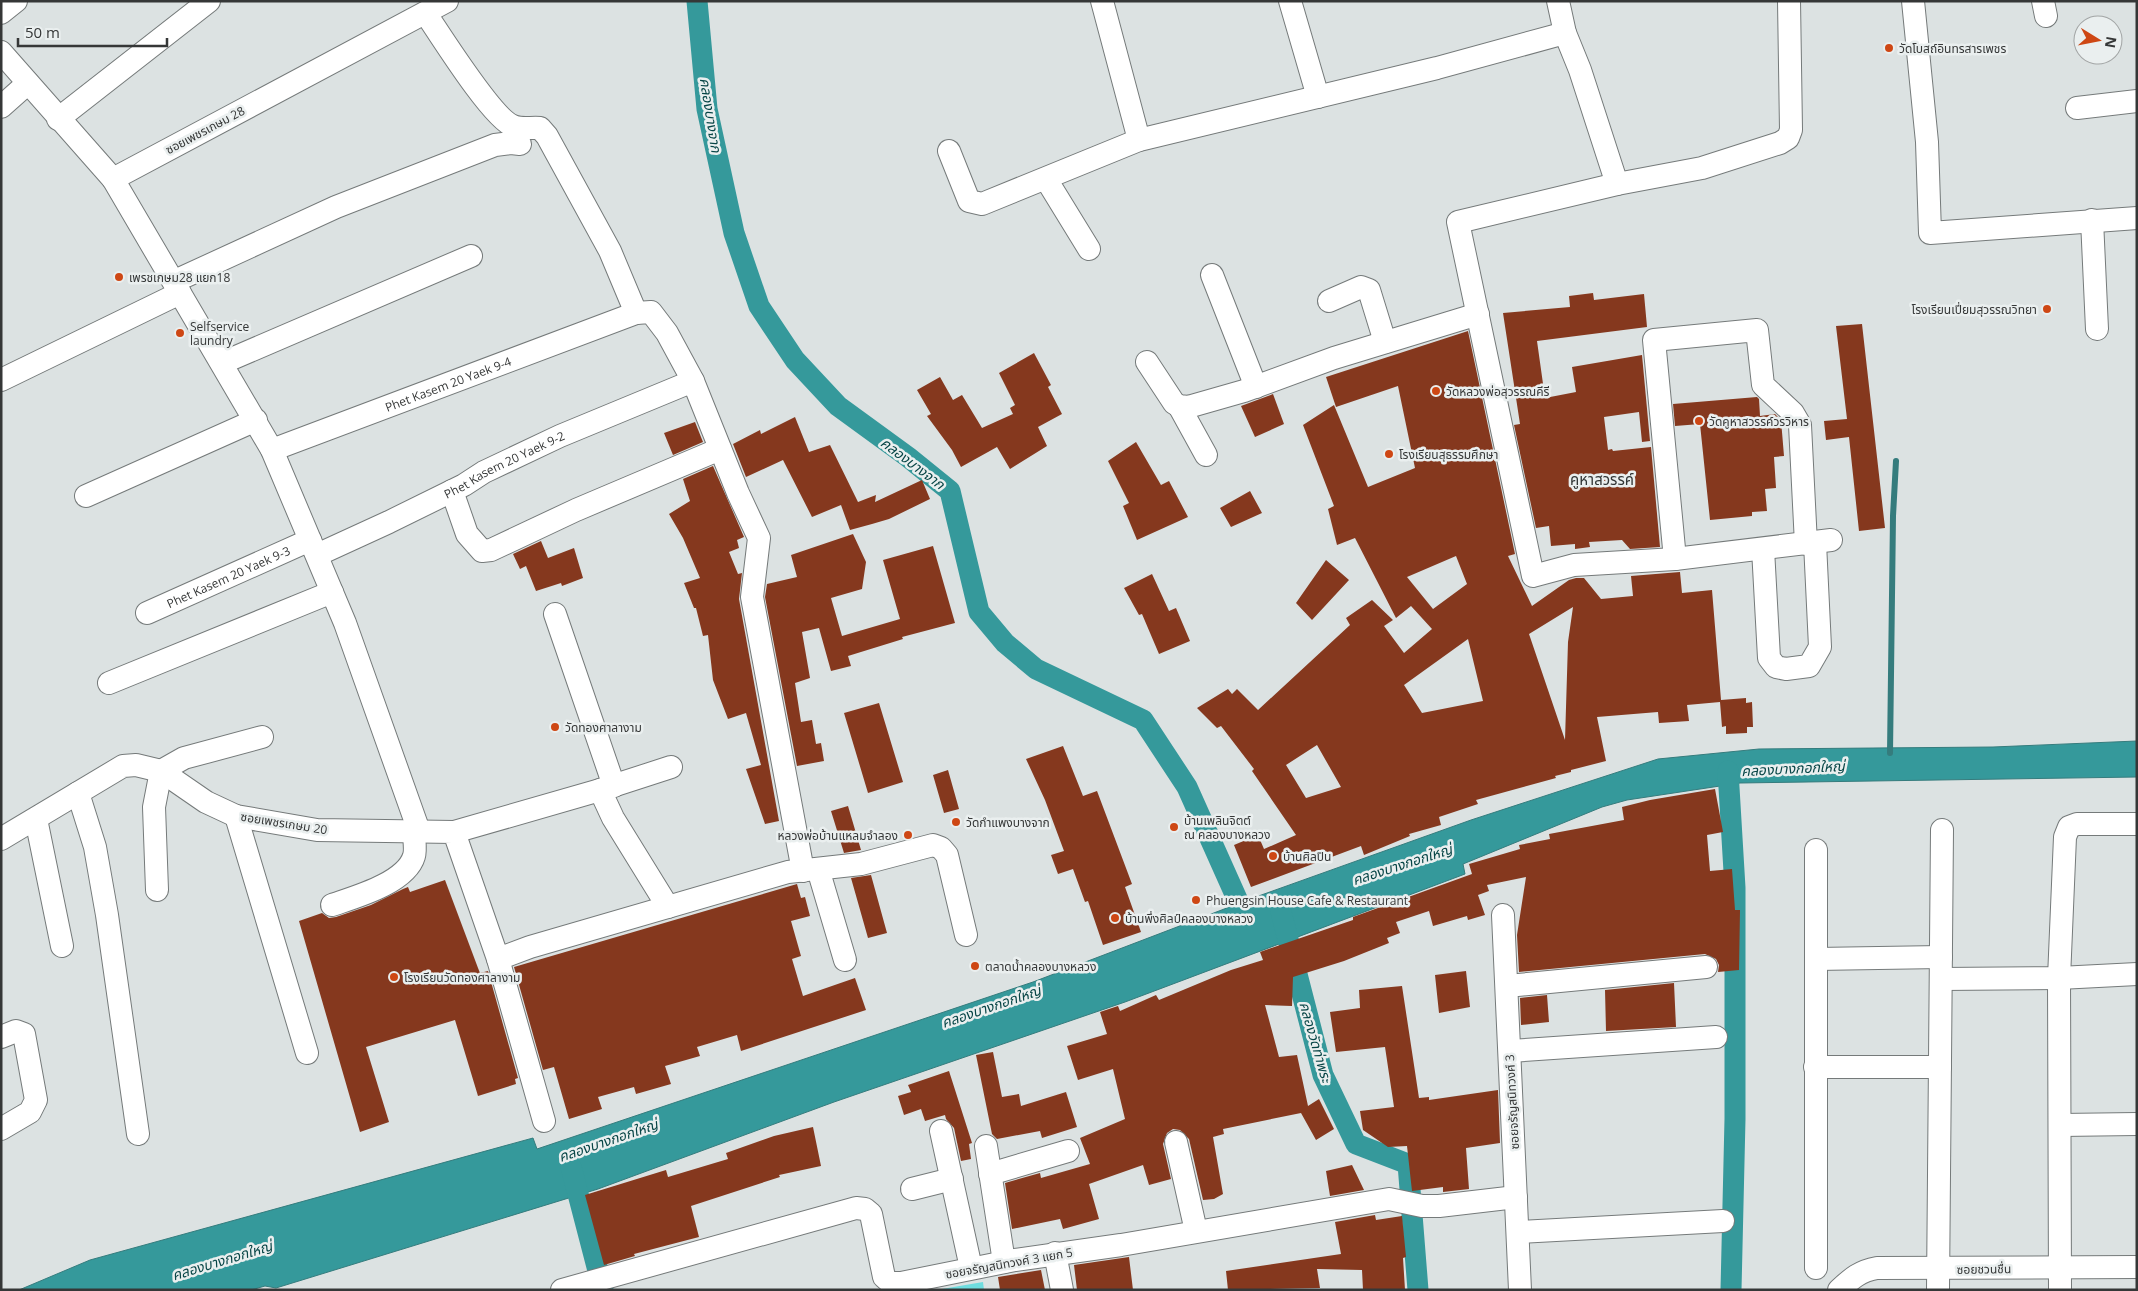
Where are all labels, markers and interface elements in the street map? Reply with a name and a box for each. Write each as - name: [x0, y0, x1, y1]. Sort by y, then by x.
- scale bar: [18, 15, 166, 47]
- north arrow: [2073, 15, 2123, 65]
- text: 50 m: [25, 22, 60, 42]
- text: N: [2101, 35, 2122, 50]
- place label: วัดโบสถ์อินทรสารเพชร: [1899, 40, 2006, 57]
- marker: วัดโบสถ์อินทรสารเพชร: [1883, 42, 1895, 54]
- water label: คลองบางจาก: [696, 76, 726, 154]
- street label: ซอยเพชรเกษม 28: [162, 102, 248, 158]
- place label: เพรชเกษม28 แยก18: [129, 269, 230, 286]
- marker: เพรชเกษม28 แยก18: [113, 271, 125, 283]
- place label: โรงเรียนเปี่ยมสุวรรณวิทยา: [1912, 301, 2037, 318]
- marker: โรงเรียนเปี่ยมสุวรรณวิทยา: [2041, 303, 2053, 315]
- place label: Selfservice laundry: [190, 318, 250, 349]
- marker: Selfservice laundry: [174, 327, 186, 339]
- street label: Phet Kasem 20 Yaek 9-4: [382, 352, 514, 415]
- place label: วัดหลวงพ่อสุวรรณคีรี: [1446, 383, 1550, 400]
- marker: วัดหลวงพ่อสุวรรณคีรี: [1430, 385, 1442, 397]
- place label: วัดคูหาสวรรค์วรวิหาร: [1709, 413, 1809, 430]
- marker: วัดคูหาสวรรค์วรวิหาร: [1693, 415, 1705, 427]
- street label: Phet Kasem 20 Yaek 9-2: [441, 427, 567, 502]
- water label: คลองบางจาก: [877, 433, 949, 494]
- place label: โรงเรียนสุธรรมศึกษา: [1399, 446, 1498, 463]
- marker: โรงเรียนสุธรรมศึกษา: [1383, 448, 1395, 460]
- district label: คูหาสวรรค์: [1570, 469, 1634, 489]
- street label: Phet Kasem 20 Yaek 9-3: [164, 542, 293, 612]
- place label: วัดทองศาลางาม: [565, 719, 642, 736]
- marker: วัดทองศาลางาม: [549, 721, 561, 733]
- water label: คลองบางกอกใหญ่: [1741, 756, 1847, 780]
- street label: ซอยเพชรเกษม 20: [239, 808, 329, 838]
- place label: บ้านเพลินจิตต์ ณ คลองบางหลวง: [1184, 812, 1270, 843]
- place label: วัดกำแพงบางจาก: [966, 814, 1050, 831]
- marker: วัดกำแพงบางจาก: [950, 816, 962, 828]
- marker: บ้านเพลินจิตต์ ณ คลองบางหลวง: [1168, 821, 1180, 833]
- place label: หลวงพ่อบ้านแหลมจำลอง: [778, 827, 898, 844]
- marker: หลวงพ่อบ้านแหลมจำลอง: [902, 829, 914, 841]
- water label: คลองบางกอกใหญ่: [1350, 838, 1456, 889]
- place label: บ้านศิลปิน: [1283, 848, 1331, 865]
- marker: บ้านศิลปิน: [1267, 850, 1279, 862]
- place label: Phuengsin House Cafe & Restaurant: [1206, 892, 1408, 909]
- marker: Phuengsin House Cafe & Restaurant: [1190, 894, 1202, 906]
- place label: บ้านพึ่งศิลป์คลองบางหลวง: [1125, 910, 1253, 927]
- marker: บ้านพึ่งศิลป์คลองบางหลวง: [1109, 912, 1121, 924]
- place label: ตลาดน้ำคลองบางหลวง: [985, 958, 1096, 975]
- marker: ตลาดน้ำคลองบางหลวง: [969, 960, 981, 972]
- place label: โรงเรียนวัดทองศาลางาม: [404, 969, 520, 986]
- marker: โรงเรียนวัดทองศาลางาม: [388, 971, 400, 983]
- water label: คลองบางกอกใหญ่: [939, 979, 1045, 1032]
- water label: คลองวัดท่าพระ: [1295, 999, 1337, 1086]
- street label: ซอยจรัญสนิทวงศ์ 3: [1501, 1054, 1523, 1150]
- water label: คลองบางกอกใหญ่: [556, 1113, 662, 1166]
- water label: คลองบางกอกใหญ่: [170, 1235, 276, 1284]
- street label: ซอยจรัญสนิทวงศ์ 3 แยก 5: [944, 1243, 1074, 1283]
- street label: ซอยชวนชื่น: [1957, 1260, 2011, 1278]

